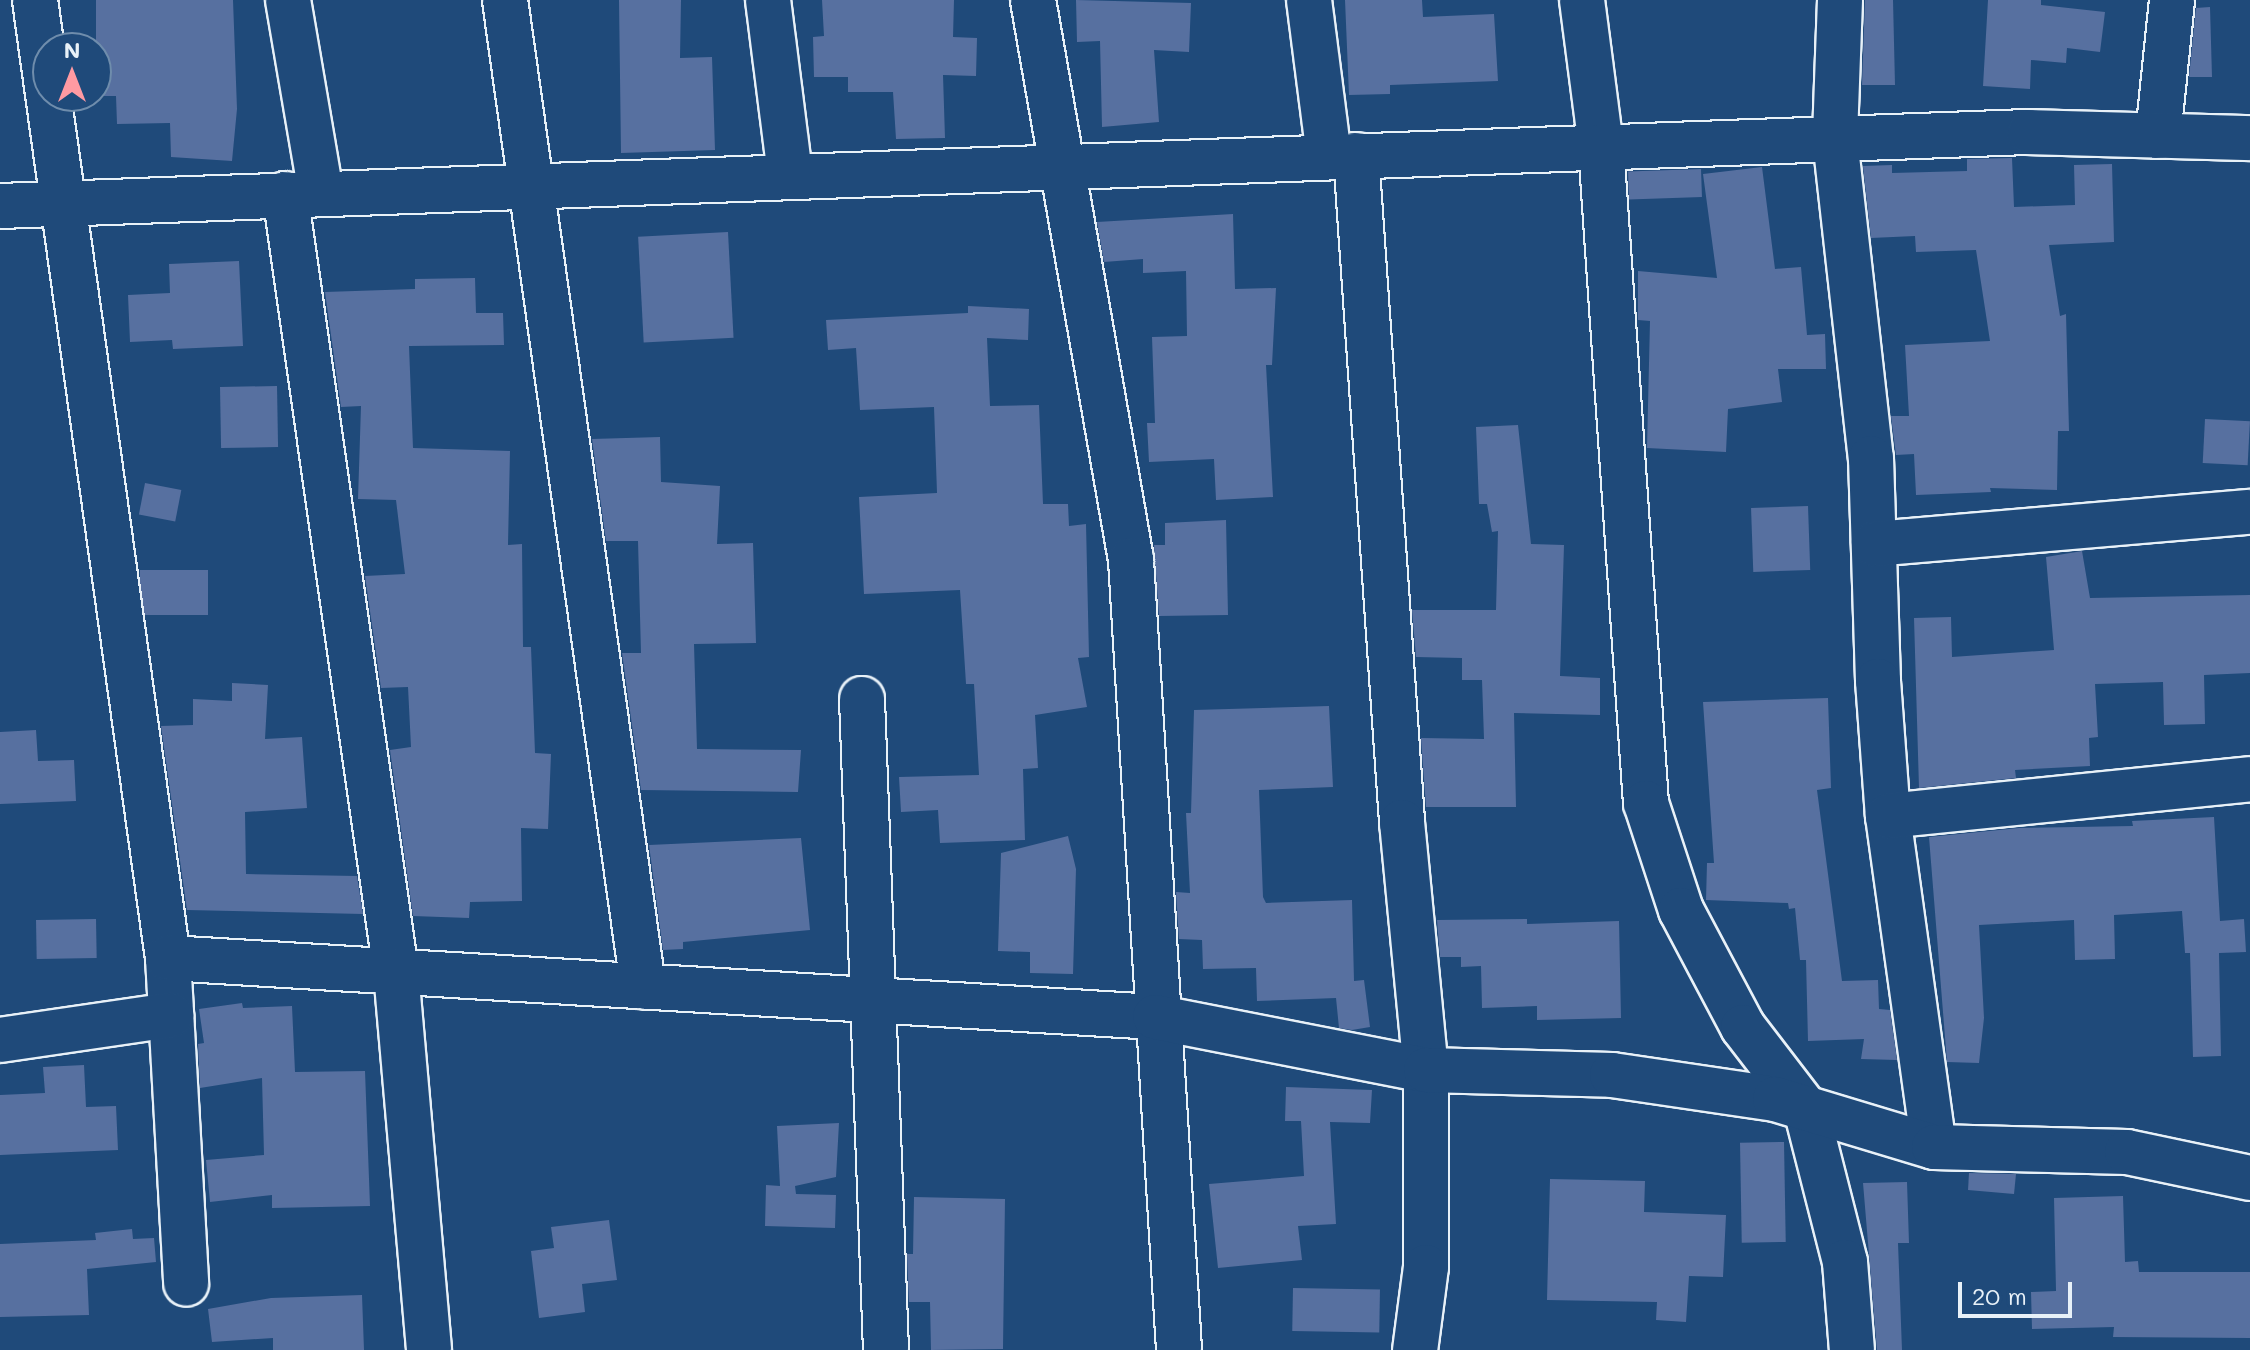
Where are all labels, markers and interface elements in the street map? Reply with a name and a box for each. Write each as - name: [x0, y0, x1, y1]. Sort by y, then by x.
- north arrow: [32, 32, 112, 112]
- text: N: [64, 35, 80, 64]
- scale bar: [1962, 1266, 2076, 1316]
- text: 20 m: [1972, 1280, 2027, 1311]

